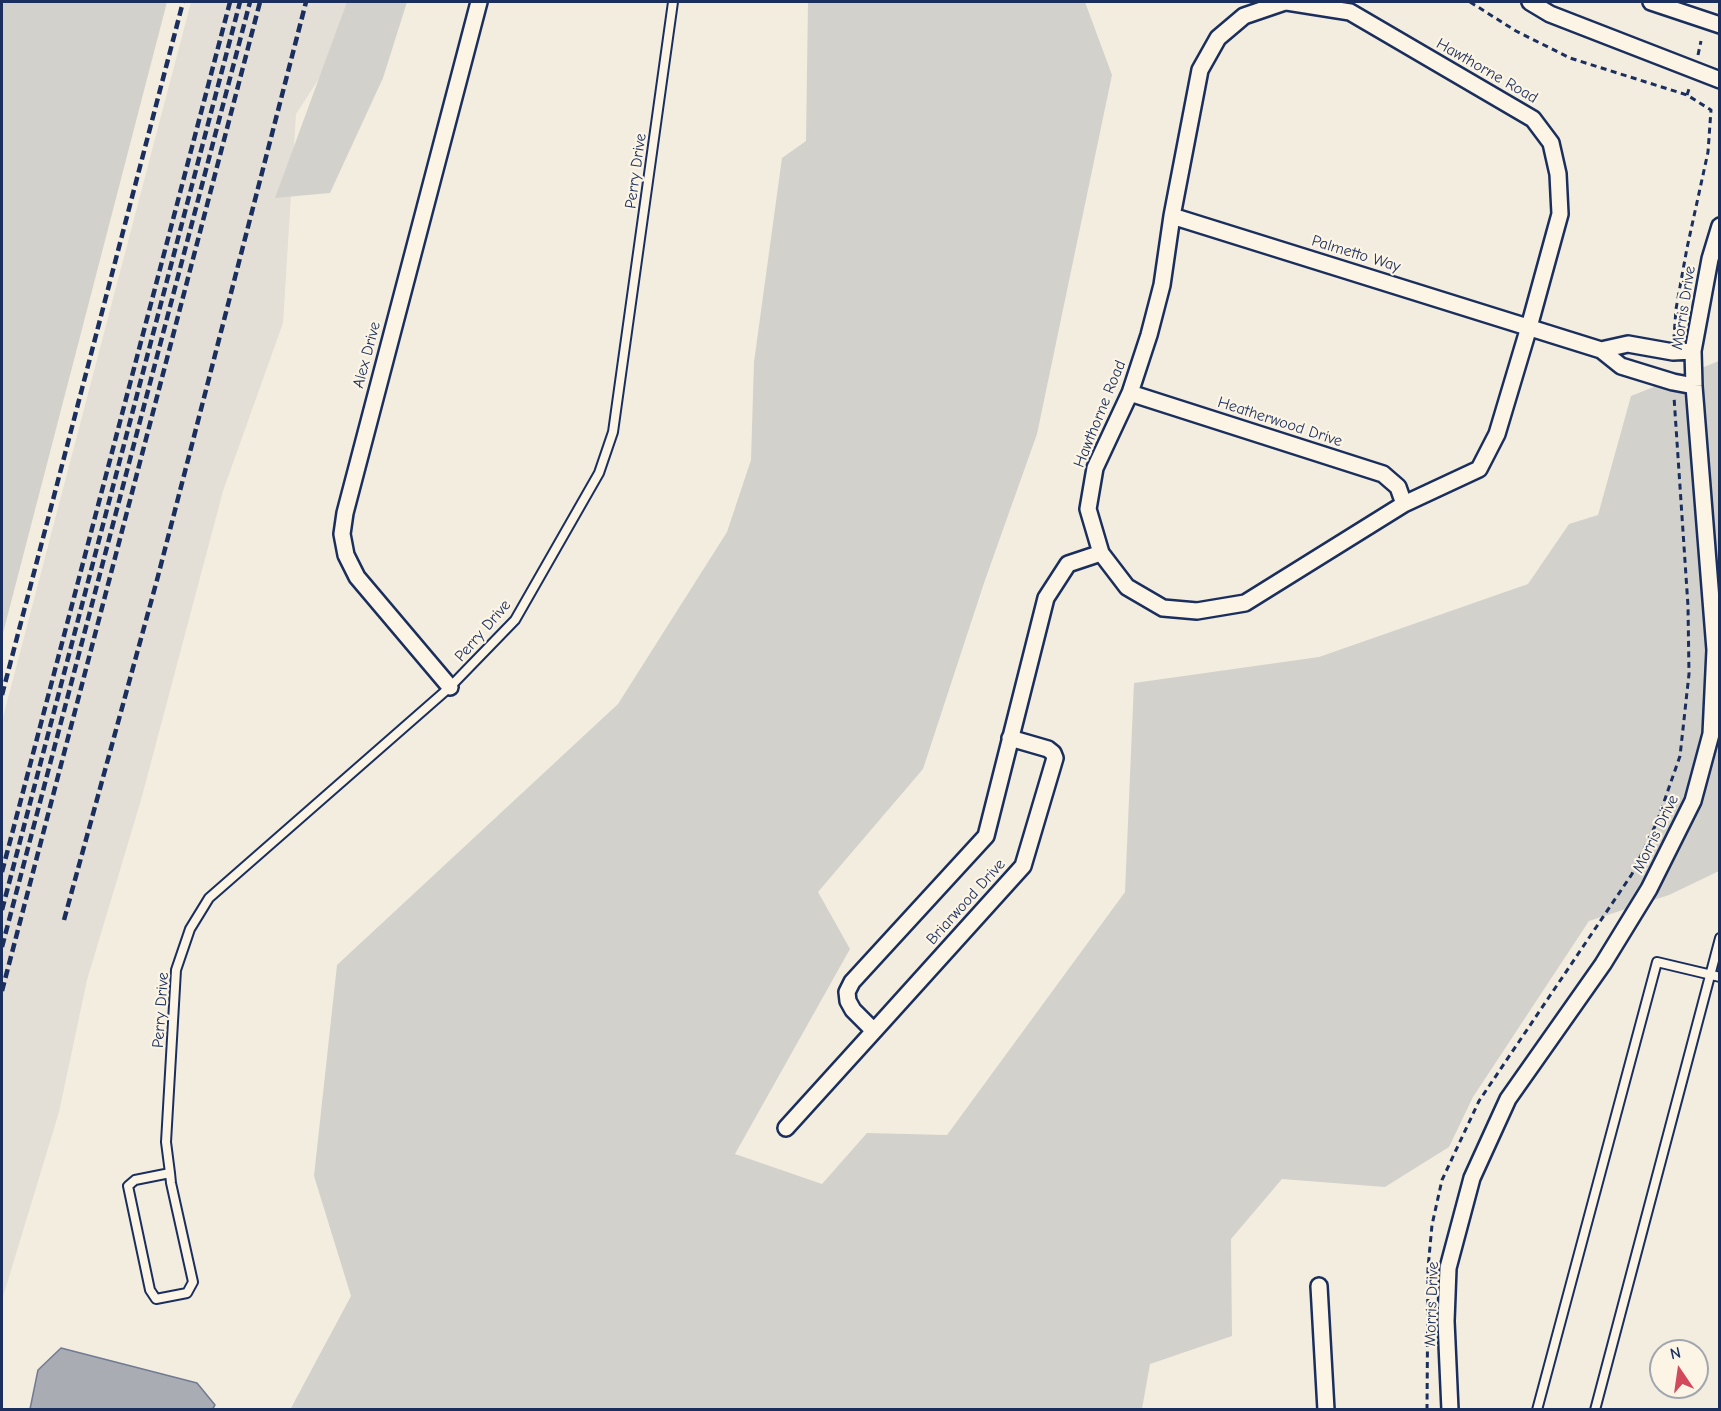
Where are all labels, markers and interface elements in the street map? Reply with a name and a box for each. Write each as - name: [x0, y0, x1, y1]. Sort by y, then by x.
- street label: Hawthorne Road: [1433, 34, 1541, 108]
- street label: Perry Drive: [621, 132, 651, 210]
- street label: Palmetto Way: [1309, 231, 1403, 277]
- street label: Morris Drive: [1668, 265, 1700, 351]
- street label: Alex Drive: [349, 320, 385, 390]
- street label: Hawthorne Road: [1070, 358, 1130, 470]
- street label: Heatherwood Drive: [1215, 393, 1345, 451]
- street label: Perry Drive: [451, 596, 515, 666]
- street label: Morris Drive: [1629, 792, 1683, 876]
- street label: Briarwood Drive: [922, 855, 1010, 949]
- street label: Perry Drive: [149, 971, 173, 1049]
- street label: Morris Drive: [1421, 1261, 1443, 1347]
- north arrow: [1649, 1339, 1709, 1399]
- text: N: [1668, 1343, 1683, 1363]

